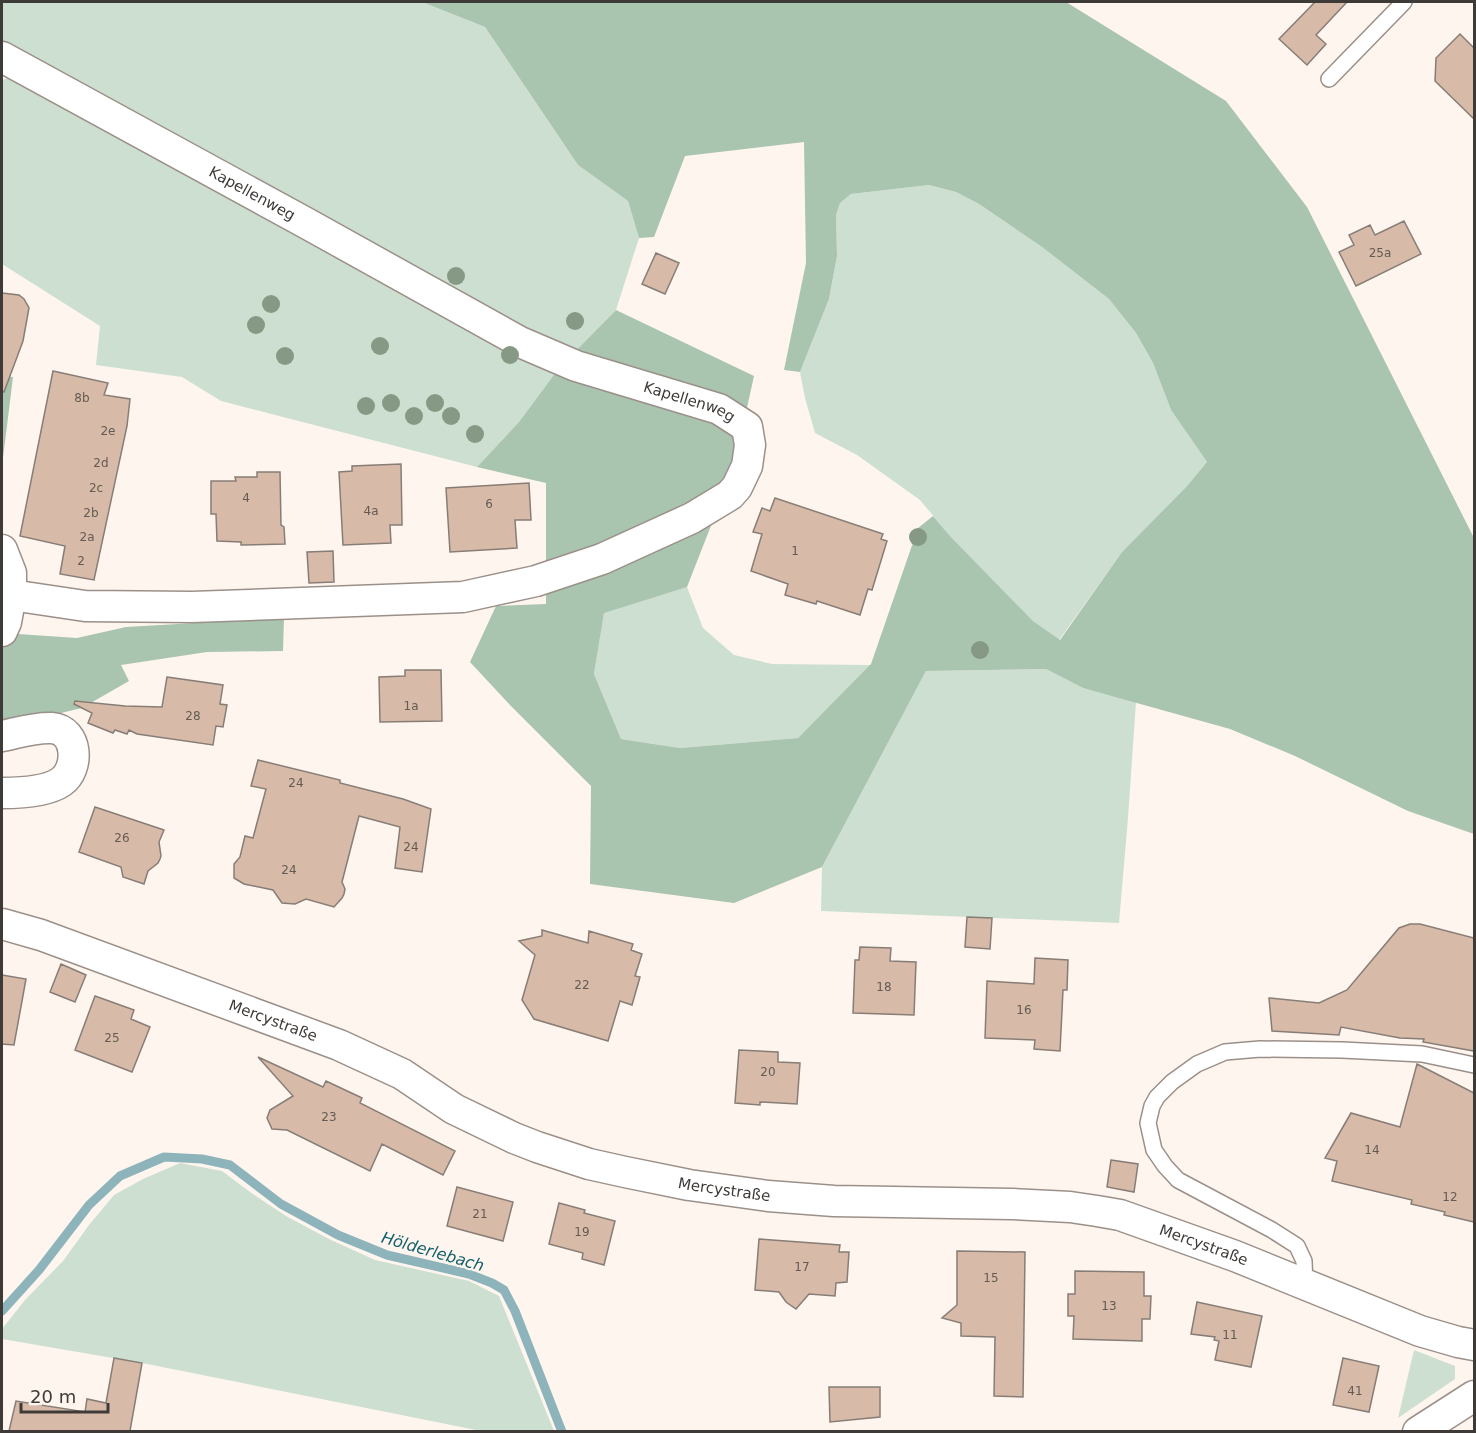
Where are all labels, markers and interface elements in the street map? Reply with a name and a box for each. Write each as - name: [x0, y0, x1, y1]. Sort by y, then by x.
- street label: Kapellenweg: [206, 163, 298, 224]
- house number: 25a: [1369, 246, 1391, 260]
- street label: Kapellenweg: [641, 378, 738, 426]
- house number: 8b: [74, 391, 90, 405]
- house number: 2e: [100, 424, 116, 438]
- house number: 2d: [93, 456, 109, 470]
- house number: 2c: [89, 481, 103, 495]
- house number: 4: [242, 491, 250, 505]
- house number: 6: [485, 497, 493, 511]
- house number: 4a: [364, 504, 379, 518]
- house number: 2b: [83, 506, 99, 520]
- house number: 2a: [80, 530, 95, 544]
- house number: 1: [791, 544, 799, 558]
- house number: 2: [77, 554, 85, 568]
- house number: 1a: [404, 699, 419, 713]
- house number: 28: [185, 709, 201, 723]
- house number: 24: [288, 776, 304, 790]
- house number: 26: [114, 831, 130, 845]
- house number: 24: [403, 840, 419, 854]
- house number: 24: [281, 863, 297, 877]
- house number: 22: [574, 978, 590, 992]
- house number: 18: [876, 980, 892, 994]
- street label: Mercystraße: [226, 996, 320, 1045]
- house number: 16: [1016, 1003, 1032, 1017]
- house number: 25: [104, 1031, 120, 1045]
- house number: 20: [760, 1065, 776, 1079]
- house number: 23: [321, 1110, 337, 1124]
- house number: 14: [1364, 1143, 1380, 1157]
- street label: Mercystraße: [677, 1174, 771, 1205]
- house number: 12: [1442, 1190, 1458, 1204]
- house number: 21: [472, 1207, 488, 1221]
- street label: Mercystraße: [1157, 1221, 1251, 1269]
- house number: 19: [574, 1225, 590, 1239]
- water label: Hölderlebach: [379, 1228, 486, 1275]
- house number: 17: [794, 1260, 810, 1274]
- house number: 15: [983, 1271, 999, 1285]
- house number: 13: [1101, 1299, 1117, 1313]
- house number: 11: [1222, 1328, 1238, 1342]
- scale bar: [21, 1376, 108, 1414]
- house number: 41: [1347, 1384, 1363, 1398]
- text: 20 m: [30, 1386, 76, 1407]

